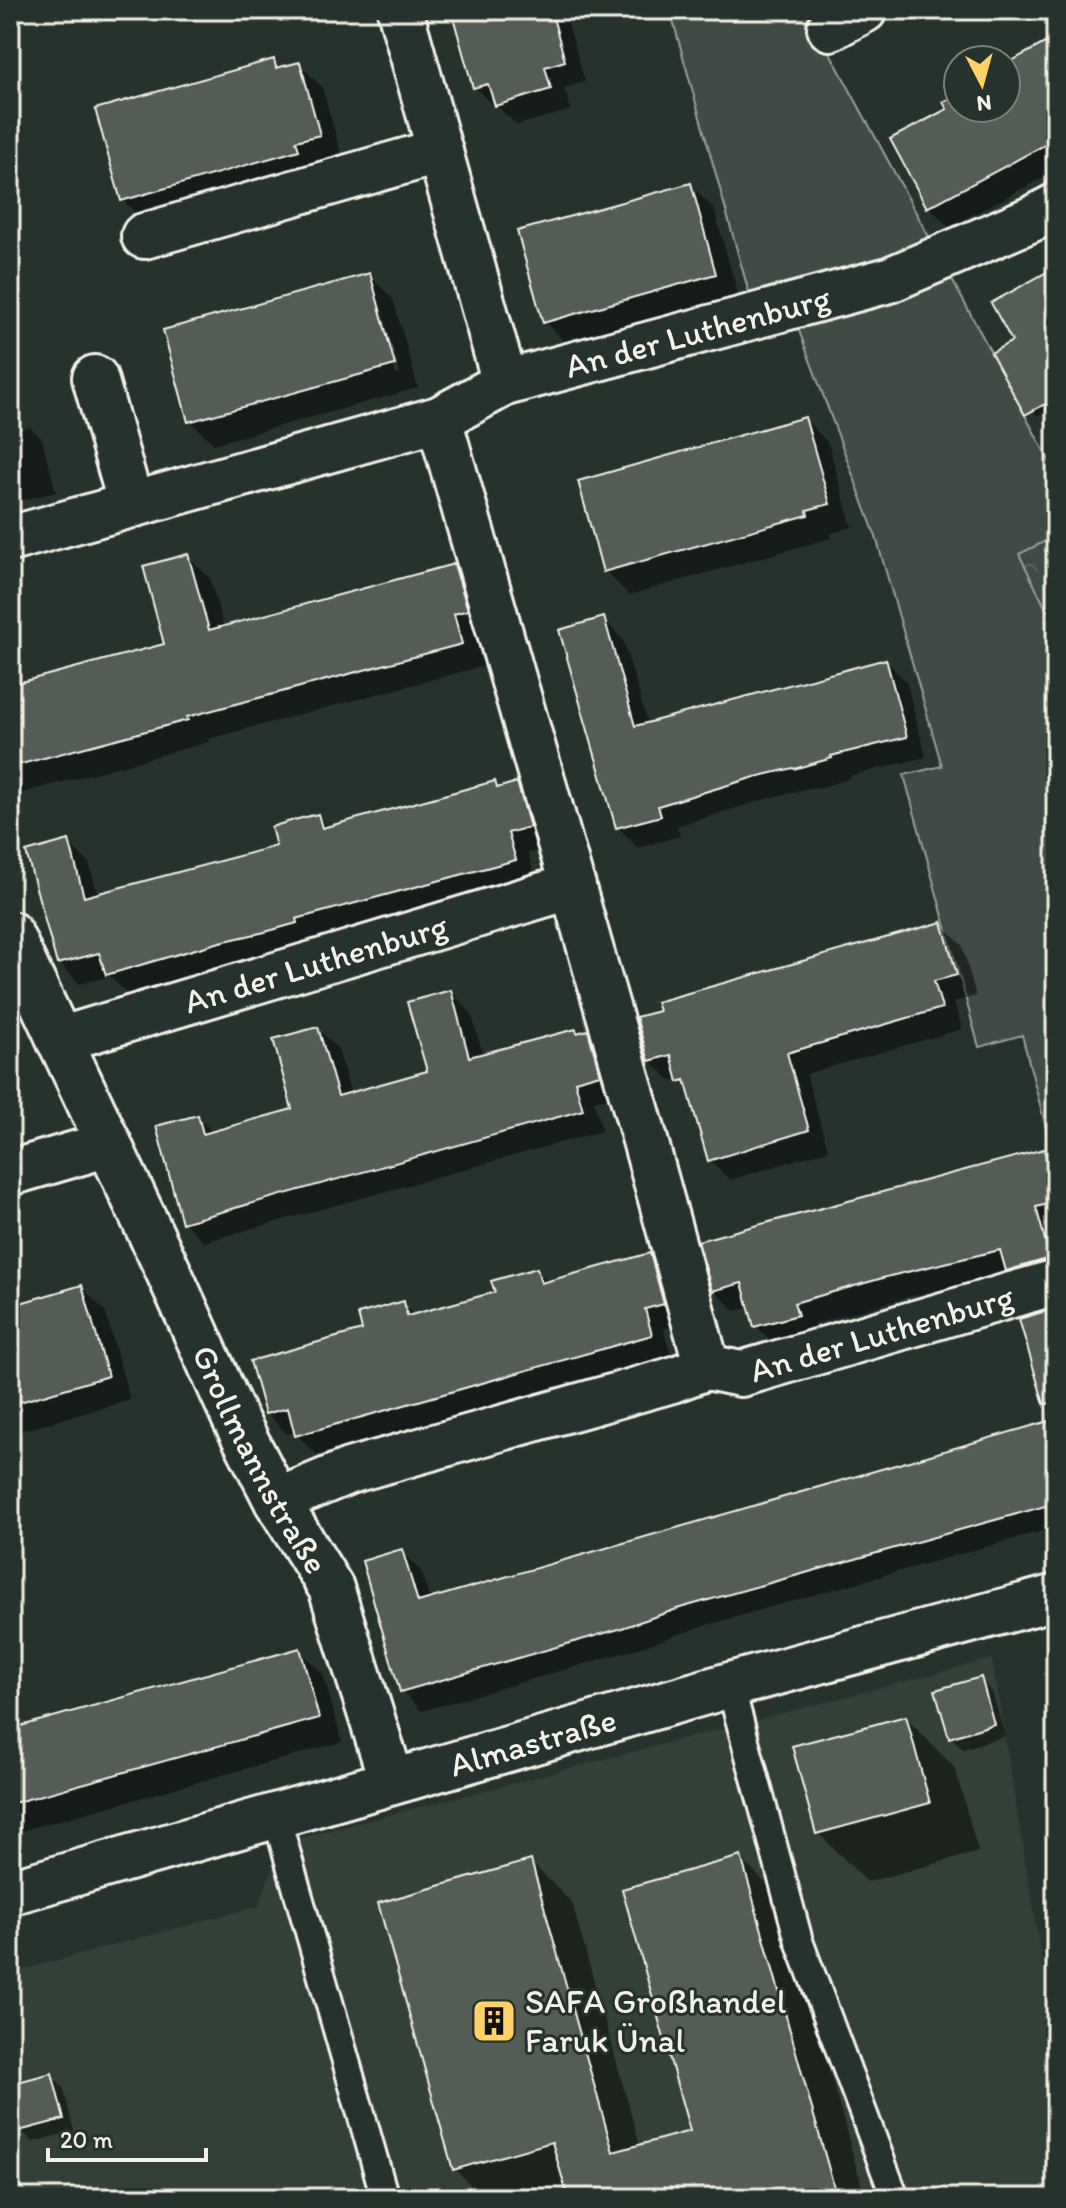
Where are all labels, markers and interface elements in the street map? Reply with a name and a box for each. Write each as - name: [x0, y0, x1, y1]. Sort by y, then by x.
- north arrow: [942, 44, 1022, 124]
- text: N: [975, 89, 993, 118]
- street label: An der Luthenburg: [561, 277, 835, 387]
- street label: An der Luthenburg: [179, 905, 453, 1022]
- street label: An der Luthenburg: [745, 1275, 1019, 1391]
- street label: Grollmannstraße: [183, 1339, 337, 1581]
- street label: Almastraße: [445, 1699, 621, 1786]
- place label: SAFA Großhandel Faruk Ünal: [525, 1981, 787, 2061]
- building icon: SAFA Großhandel Faruk Ünal: [470, 1997, 518, 2045]
- scale bar: [48, 2112, 206, 2162]
- text: 20 m: [60, 2125, 113, 2154]

